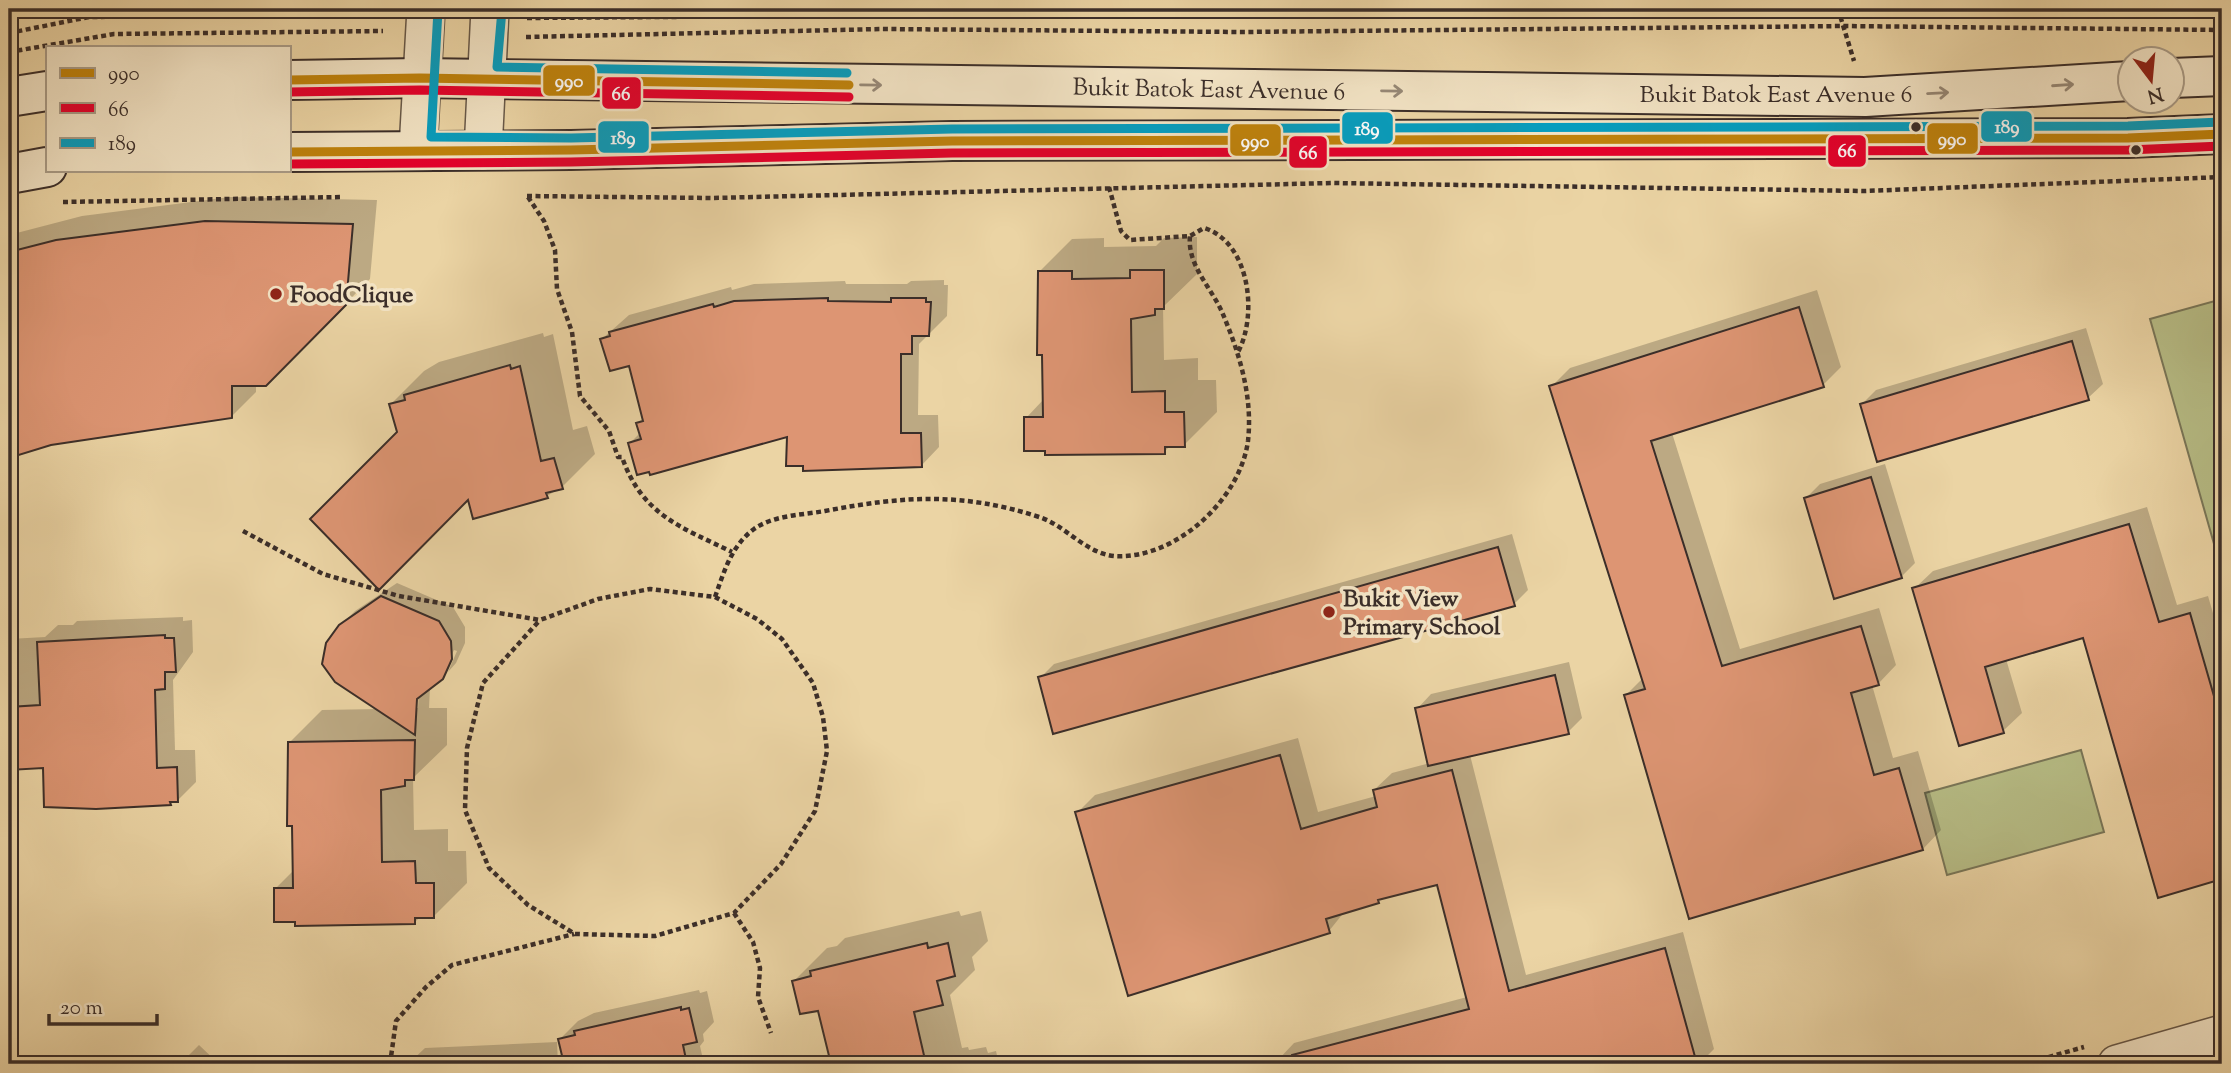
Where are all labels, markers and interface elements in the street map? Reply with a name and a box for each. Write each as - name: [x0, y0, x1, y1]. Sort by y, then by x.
- legend: [46, 46, 290, 172]
- north arrow: [2116, 46, 2186, 116]
- text: 990: [108, 60, 140, 90]
- line badge: 990: [542, 64, 596, 97]
- text: 990: [555, 69, 583, 96]
- street label: Bukit Batok East Avenue 6: [1072, 72, 1346, 110]
- line badge: 66: [601, 76, 642, 110]
- one-way arrow: [859, 78, 882, 92]
- street label: Bukit Batok East Avenue 6: [1640, 79, 1912, 113]
- one-way arrow: [2051, 79, 2074, 92]
- text: N: [2144, 79, 2166, 109]
- text: 66: [612, 82, 630, 109]
- one-way arrow: [1381, 84, 1404, 98]
- one-way arrow: [1926, 87, 1949, 100]
- text: 66: [108, 96, 129, 126]
- line badge: 189: [1980, 110, 2033, 143]
- line badge: 189: [1341, 111, 1394, 145]
- text: 189: [1994, 115, 2020, 142]
- text: 189: [1354, 117, 1380, 144]
- line badge: 189: [597, 120, 650, 154]
- unlabelled marker: [1909, 120, 1923, 134]
- line badge: 990: [1926, 122, 1979, 155]
- line badge: 990: [1229, 123, 1282, 157]
- text: 189: [610, 126, 636, 153]
- text: 990: [1938, 127, 1966, 154]
- text: 990: [1241, 129, 1269, 156]
- text: 189: [108, 130, 136, 160]
- line badge: 66: [1827, 134, 1867, 168]
- line badge: 66: [1288, 135, 1328, 169]
- text: 66: [1838, 139, 1856, 166]
- text: 66: [1299, 141, 1317, 168]
- unlabelled marker: [2129, 143, 2143, 157]
- place label: FoodClique: [290, 279, 413, 313]
- marker: FoodClique: [268, 286, 284, 302]
- place label: Bukit View Primary School: [1343, 583, 1501, 645]
- marker: Bukit View Primary School: [1321, 604, 1337, 620]
- scale bar: [49, 982, 158, 1026]
- text: 20 m: [60, 994, 103, 1024]

